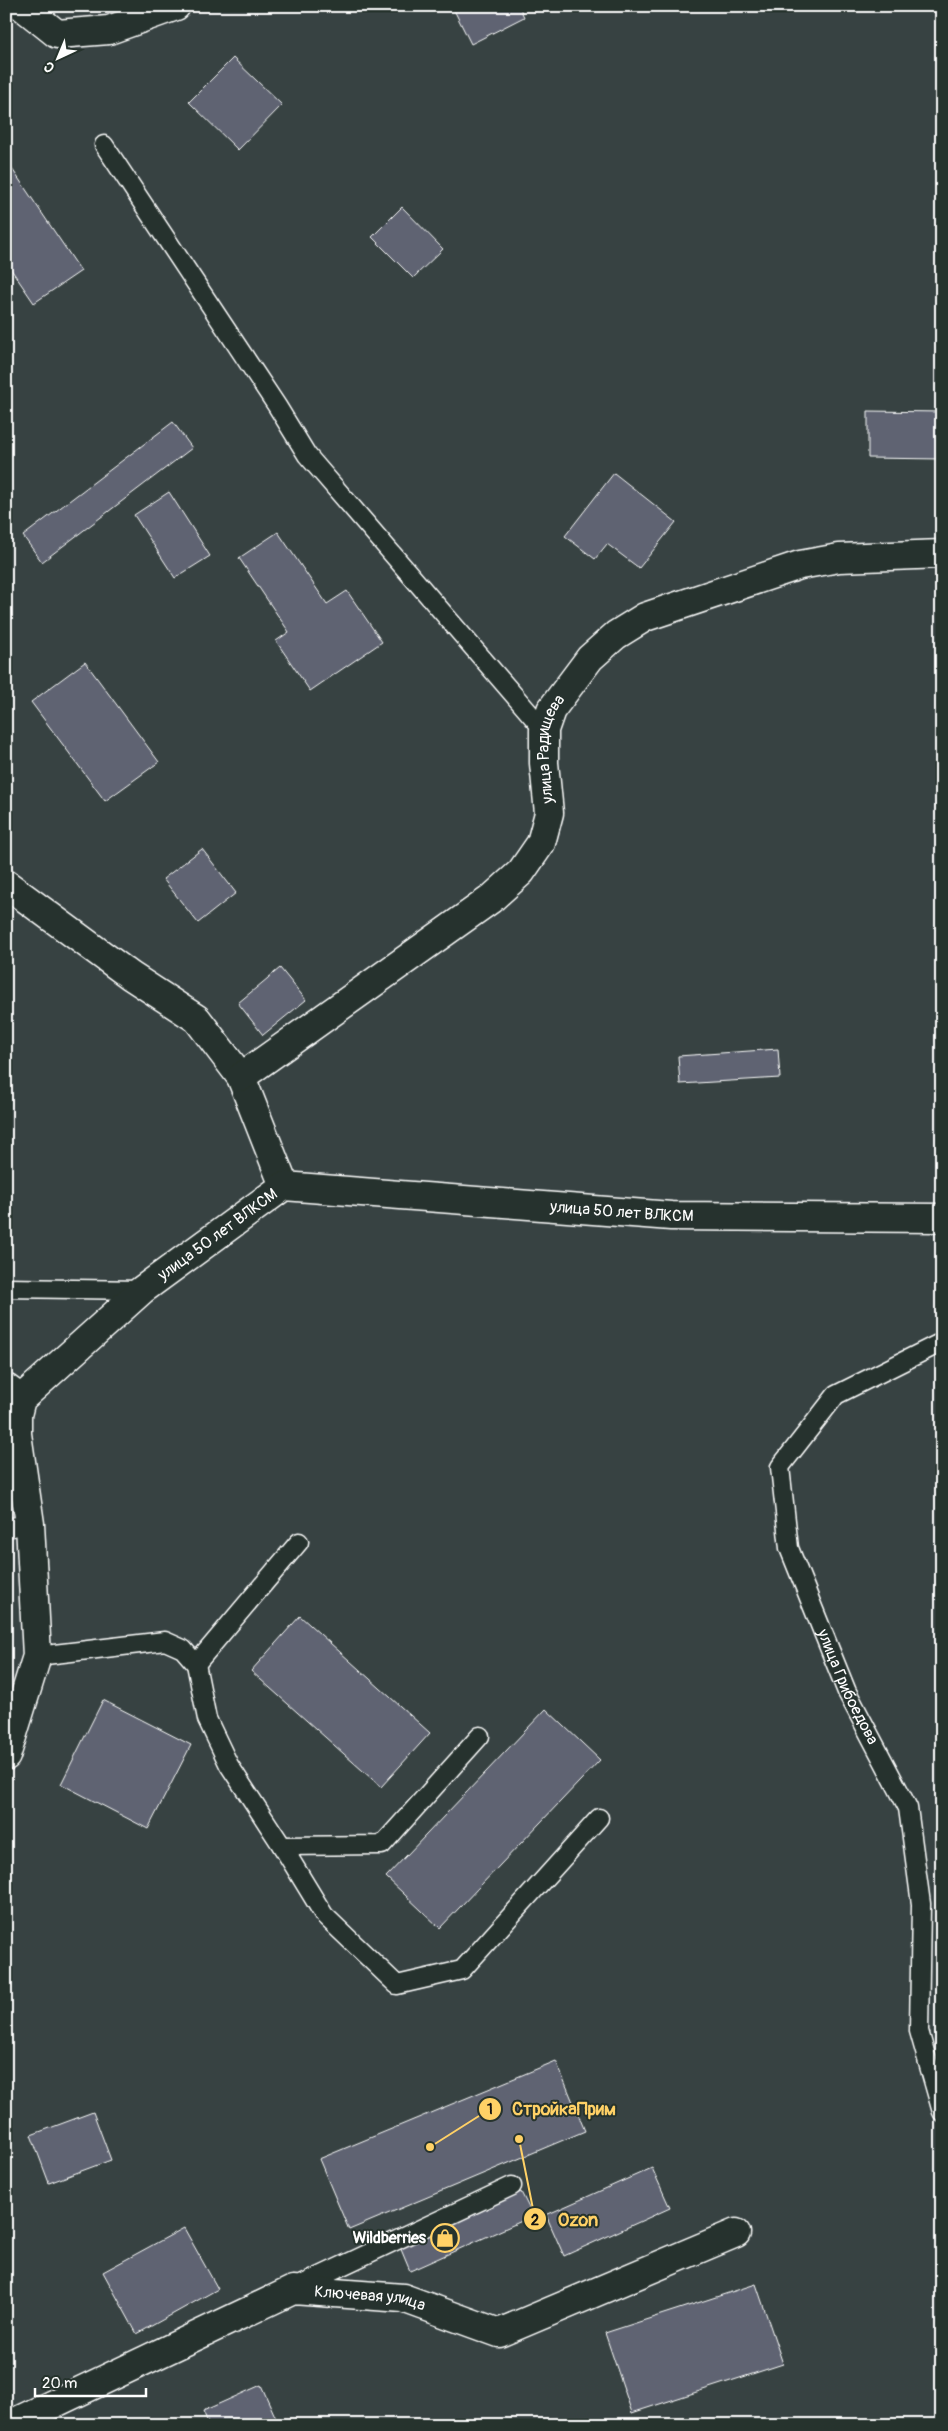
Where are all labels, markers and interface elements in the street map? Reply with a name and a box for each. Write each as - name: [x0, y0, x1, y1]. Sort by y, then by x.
- north arrow: [32, 32, 82, 82]
- text: С: [40, 58, 58, 76]
- street label: улица Радищева: [534, 691, 569, 805]
- street label: улица 50 лет ВЛКСМ: [153, 1184, 282, 1286]
- street label: улица 50 лет ВЛКСМ: [548, 1197, 694, 1226]
- street label: улица Грибоедова: [812, 1625, 883, 1748]
- callout: СтройкаПрим: [477, 2092, 626, 2125]
- text: СтройкаПрим: [512, 2098, 616, 2121]
- text: 1: [487, 2100, 493, 2119]
- callout: Ozon: [523, 2203, 608, 2236]
- text: Ozon: [558, 2209, 598, 2232]
- text: 2: [531, 2211, 539, 2230]
- shop icon: Wildberries: [430, 2223, 460, 2253]
- place label: Wildberries: [353, 2228, 427, 2248]
- street label: Ключевая улица: [314, 2282, 428, 2315]
- scale bar: [35, 2366, 146, 2398]
- text: 20 m: [42, 2374, 77, 2393]

